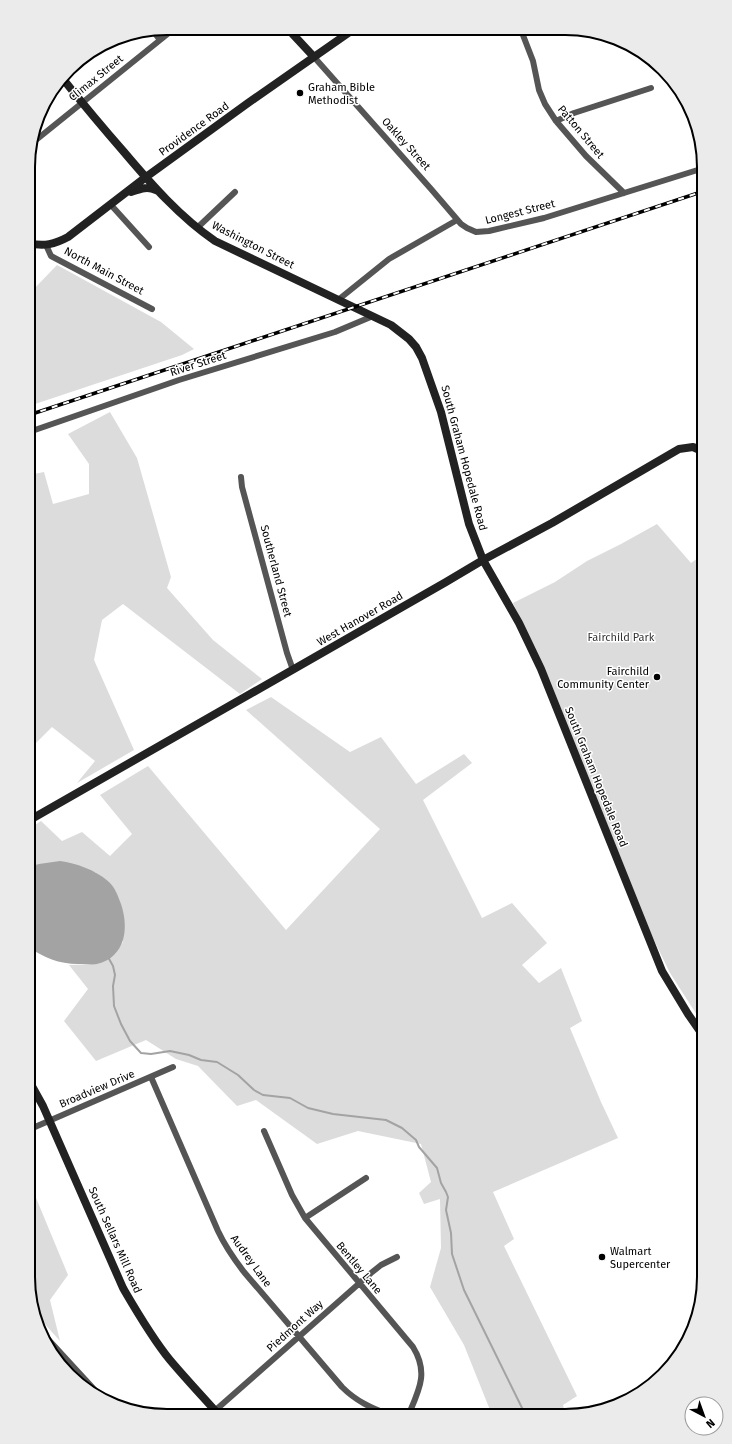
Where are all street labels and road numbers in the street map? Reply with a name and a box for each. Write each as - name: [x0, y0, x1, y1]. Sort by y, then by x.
- street label: Climax Street: [66, 52, 126, 104]
- street label: Providence Road: [156, 99, 232, 159]
- street label: Patton Street: [555, 103, 607, 161]
- street label: Oakley Street: [379, 115, 433, 173]
- street label: Longest Street: [484, 197, 556, 227]
- street label: Washington Street: [210, 219, 296, 271]
- street label: North Main Street: [62, 245, 146, 297]
- street label: River Street: [168, 349, 228, 379]
- street label: South Graham Hopedale Road: [438, 384, 490, 532]
- street label: Southerland Street: [258, 524, 295, 618]
- street label: West Hanover Road: [315, 589, 405, 649]
- street label: South Graham Hopedale Road: [562, 705, 630, 849]
- street label: Broadview Drive: [57, 1067, 137, 1111]
- street label: South Sellars Mill Road: [86, 1185, 144, 1295]
- street label: Audrey Lane: [228, 1232, 274, 1290]
- street label: Bentley Lane: [333, 1239, 385, 1297]
- street label: Piedmont Way: [264, 1297, 326, 1355]

